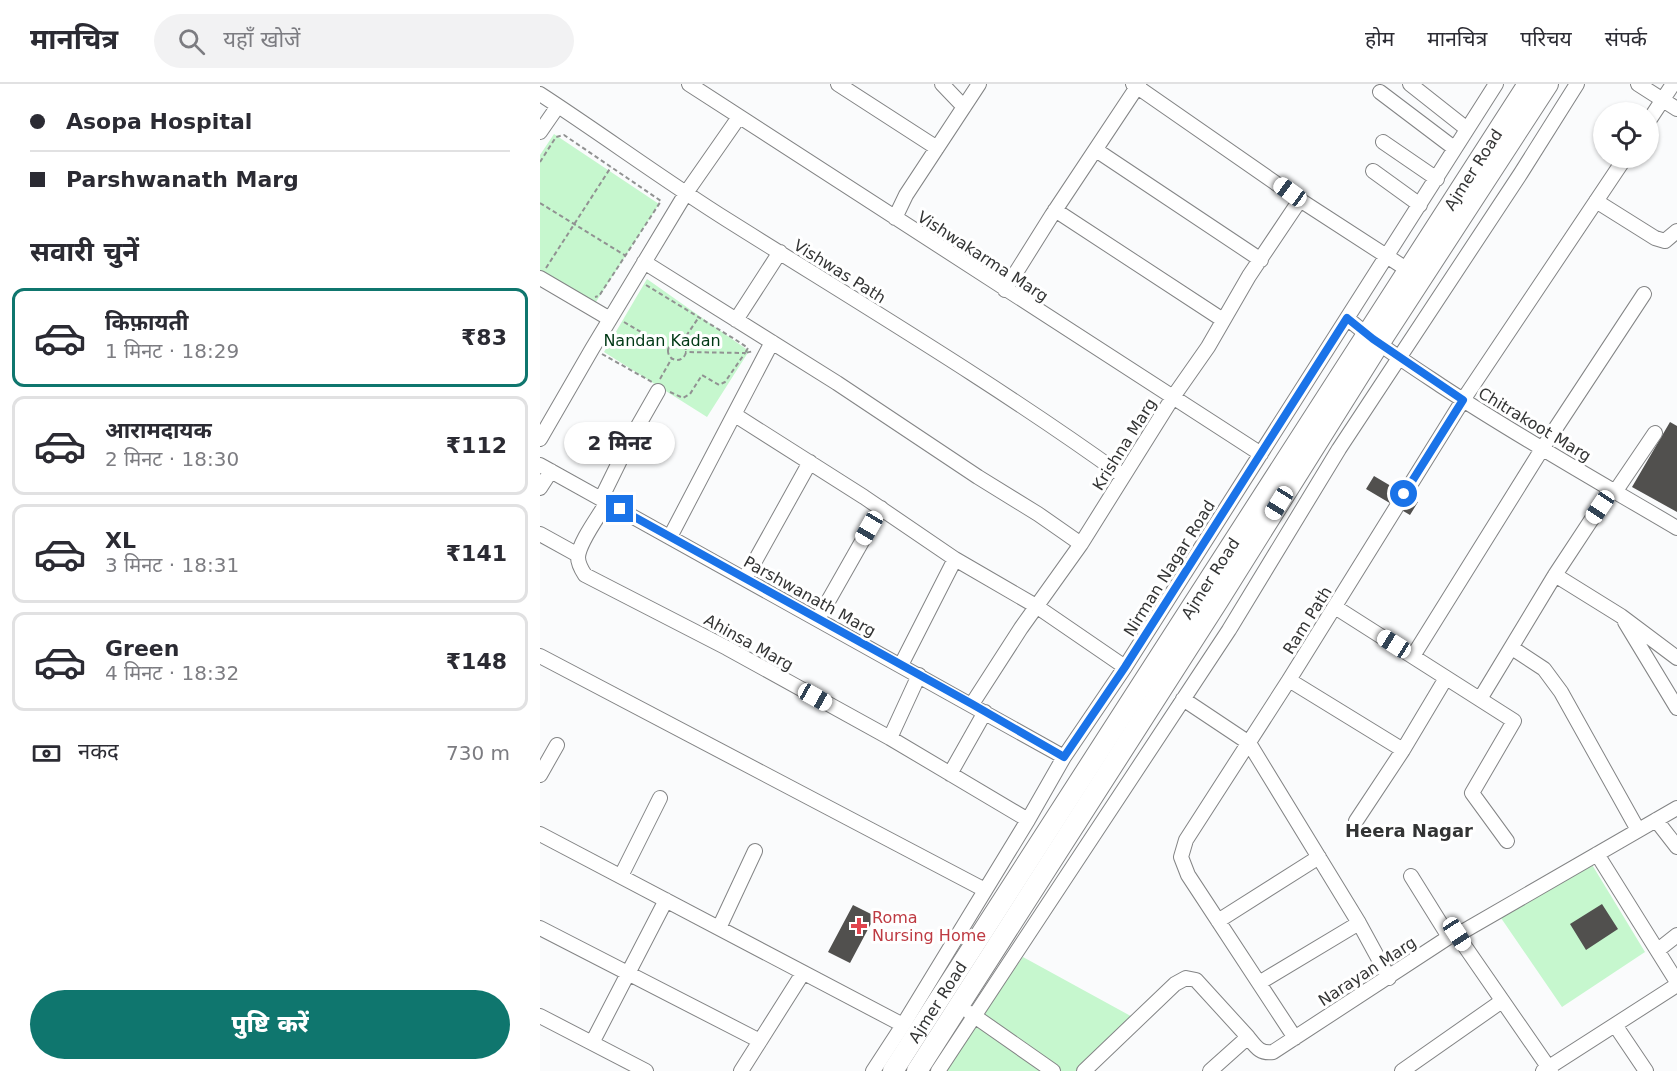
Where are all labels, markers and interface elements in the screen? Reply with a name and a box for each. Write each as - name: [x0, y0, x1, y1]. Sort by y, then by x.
- search box: [154, 14, 574, 68]
- text: मानचित्र: [30, 23, 118, 56]
- icon: search: [175, 25, 208, 58]
- text: यहाँ खोजें: [223, 27, 300, 52]
- text: होम: [1365, 27, 1394, 51]
- text: मानचित्र: [1427, 27, 1487, 51]
- text: परिचय: [1520, 27, 1572, 51]
- text: संपर्क: [1605, 27, 1647, 51]
- map controls: [1593, 102, 1659, 168]
- button: locate: [1593, 102, 1659, 168]
- text: Asopa Hospital: [66, 109, 252, 134]
- street label: Ajmer Road: [1440, 126, 1506, 214]
- text: Parshwanath Marg: [66, 167, 299, 192]
- car: [1270, 174, 1310, 210]
- street label: Vishwakarma Marg: [914, 207, 1052, 306]
- text: सवारी चुनें: [30, 236, 139, 267]
- street label: Vishwas Path: [790, 236, 889, 307]
- text: किफ़ायती: [105, 310, 189, 335]
- icon: car: [33, 311, 87, 365]
- text: ₹83: [461, 325, 507, 350]
- park label: Nandan Kadan: [603, 331, 721, 350]
- text: 1 मिनट · 18:29: [105, 339, 239, 363]
- street label: Chitrakoot Marg: [1475, 383, 1595, 466]
- street label: Krishna Marg: [1089, 395, 1160, 494]
- text: आरामदायक: [105, 418, 212, 443]
- icon: car: [33, 419, 87, 473]
- callout: 2 मिनट: [565, 422, 676, 464]
- text: 2 मिनट: [588, 431, 651, 455]
- text: ₹112: [446, 433, 507, 458]
- text: 2 मिनट · 18:30: [105, 447, 239, 471]
- route start: [1390, 480, 1417, 507]
- car: [1262, 483, 1296, 523]
- car: [1582, 487, 1618, 527]
- route end: [606, 495, 633, 522]
- street label: Nirman Nagar Road: [1120, 497, 1219, 640]
- car: [852, 508, 886, 548]
- icon: car: [33, 527, 87, 581]
- text: XL: [105, 528, 136, 553]
- street label: Ajmer Road: [1177, 534, 1244, 623]
- text: ₹141: [446, 541, 507, 566]
- street label: Parshwanath Marg: [740, 552, 879, 641]
- text: 3 मिनट · 18:31: [105, 553, 239, 577]
- street label: Ram Path: [1279, 583, 1336, 658]
- street label: Ahinsa Marg: [701, 610, 797, 675]
- car: [1374, 627, 1414, 661]
- icon: car: [33, 635, 87, 689]
- text: Green: [105, 636, 179, 661]
- text: ₹148: [446, 649, 507, 674]
- text: 4 मिनट · 18:32: [105, 661, 239, 685]
- car: [795, 680, 835, 714]
- icon: cash: [30, 737, 63, 770]
- text: नकद: [78, 739, 119, 764]
- text: 730 m: [446, 741, 510, 765]
- district label: Heera Nagar: [1345, 820, 1473, 841]
- place label: Roma Nursing Home: [872, 908, 986, 945]
- car: [1440, 914, 1474, 954]
- marker: Roma Nursing Home: [850, 917, 868, 935]
- street label: Narayan Marg: [1315, 933, 1420, 1010]
- street label: Ajmer Road: [905, 958, 971, 1046]
- button: पुष्टि करें: [30, 990, 510, 1059]

